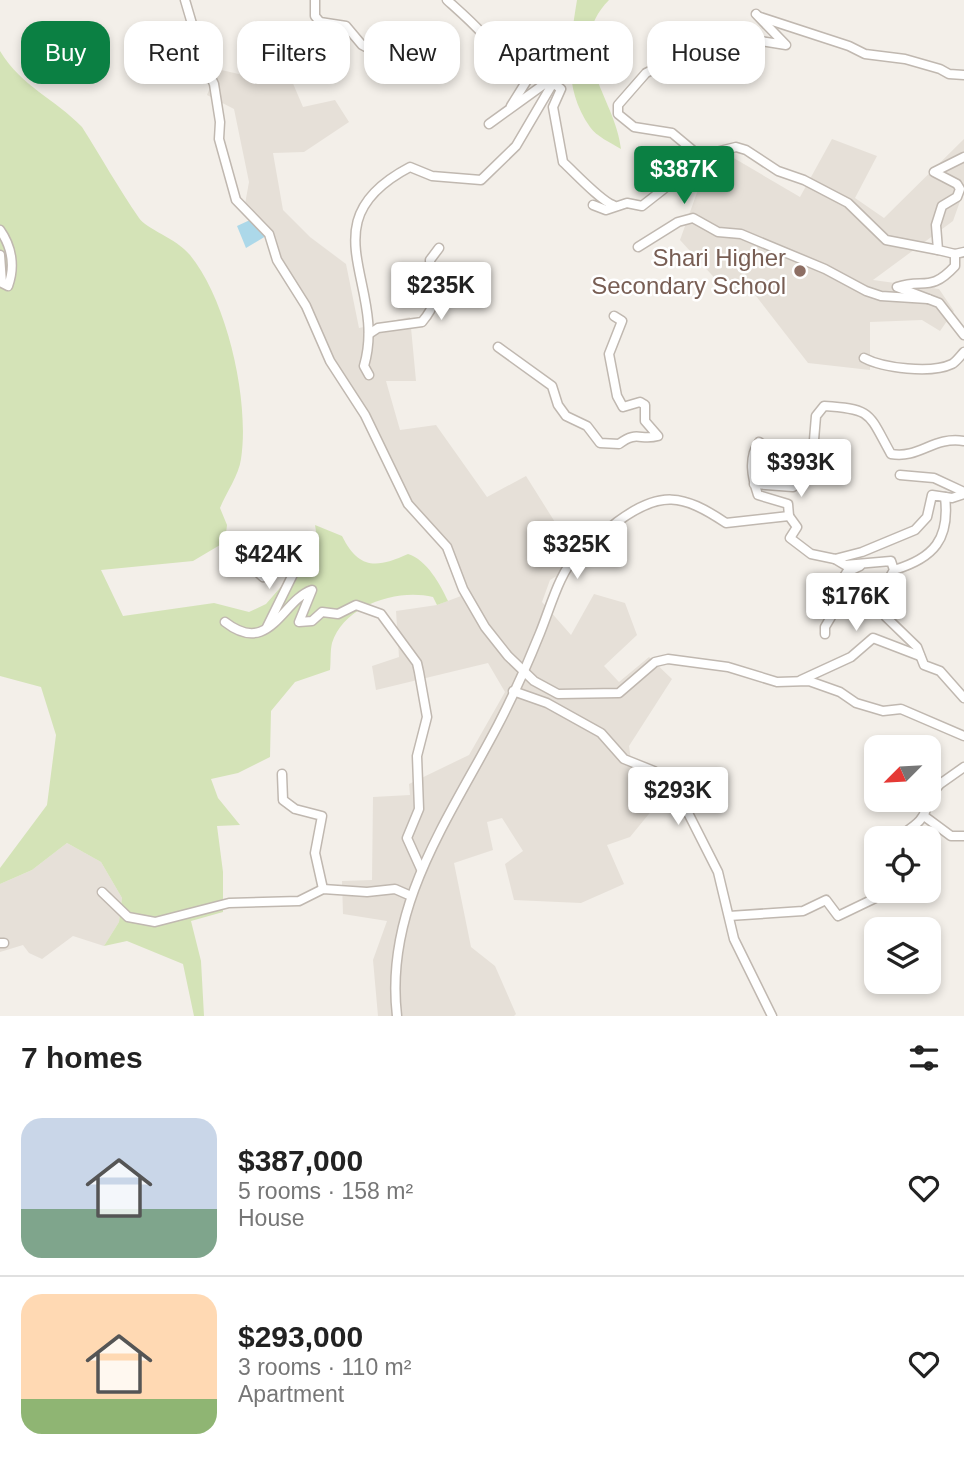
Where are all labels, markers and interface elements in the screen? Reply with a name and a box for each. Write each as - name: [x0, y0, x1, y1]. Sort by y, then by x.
- chip: Buy: [21, 21, 110, 84]
- chip: Rent: [124, 21, 223, 84]
- chip: Filters: [237, 21, 350, 84]
- chip: New: [364, 21, 460, 84]
- chip: Apartment: [474, 21, 633, 84]
- chip: House: [647, 21, 765, 84]
- pin: $387K: [635, 146, 733, 206]
- text: $387K: [650, 156, 718, 182]
- place label: Shari Higher Secondary School: [591, 244, 786, 299]
- pin: $235K: [392, 262, 490, 322]
- marker: Shari Higher Secondary School: [792, 263, 808, 279]
- text: $235K: [407, 272, 475, 298]
- pin: $393K: [752, 440, 850, 499]
- text: $393K: [767, 449, 835, 475]
- pin: $325K: [528, 522, 626, 581]
- text: $325K: [543, 531, 611, 557]
- pin: $424K: [220, 532, 318, 591]
- text: $424K: [235, 541, 303, 567]
- pin: $176K: [807, 574, 905, 633]
- text: $176K: [822, 583, 890, 609]
- north arrow: [864, 735, 942, 812]
- map controls: [864, 735, 941, 994]
- pin: $293K: [629, 768, 727, 827]
- text: $293K: [644, 777, 712, 803]
- button: locate: [864, 826, 941, 903]
- button: layers: [864, 917, 941, 994]
- icon: filters: [905, 1039, 943, 1077]
- text: 7 homes: [21, 1041, 143, 1074]
- text: $387,000: [238, 1144, 363, 1177]
- icon: home: [77, 1146, 161, 1230]
- icon: heart: [905, 1169, 943, 1207]
- text: 5 rooms · 158 m²: [238, 1178, 413, 1204]
- text: House: [238, 1205, 304, 1231]
- text: $293,000: [238, 1320, 363, 1353]
- icon: home: [77, 1322, 161, 1406]
- icon: heart: [905, 1345, 943, 1383]
- text: 3 rooms · 110 m²: [238, 1354, 411, 1380]
- text: Apartment: [238, 1381, 344, 1407]

